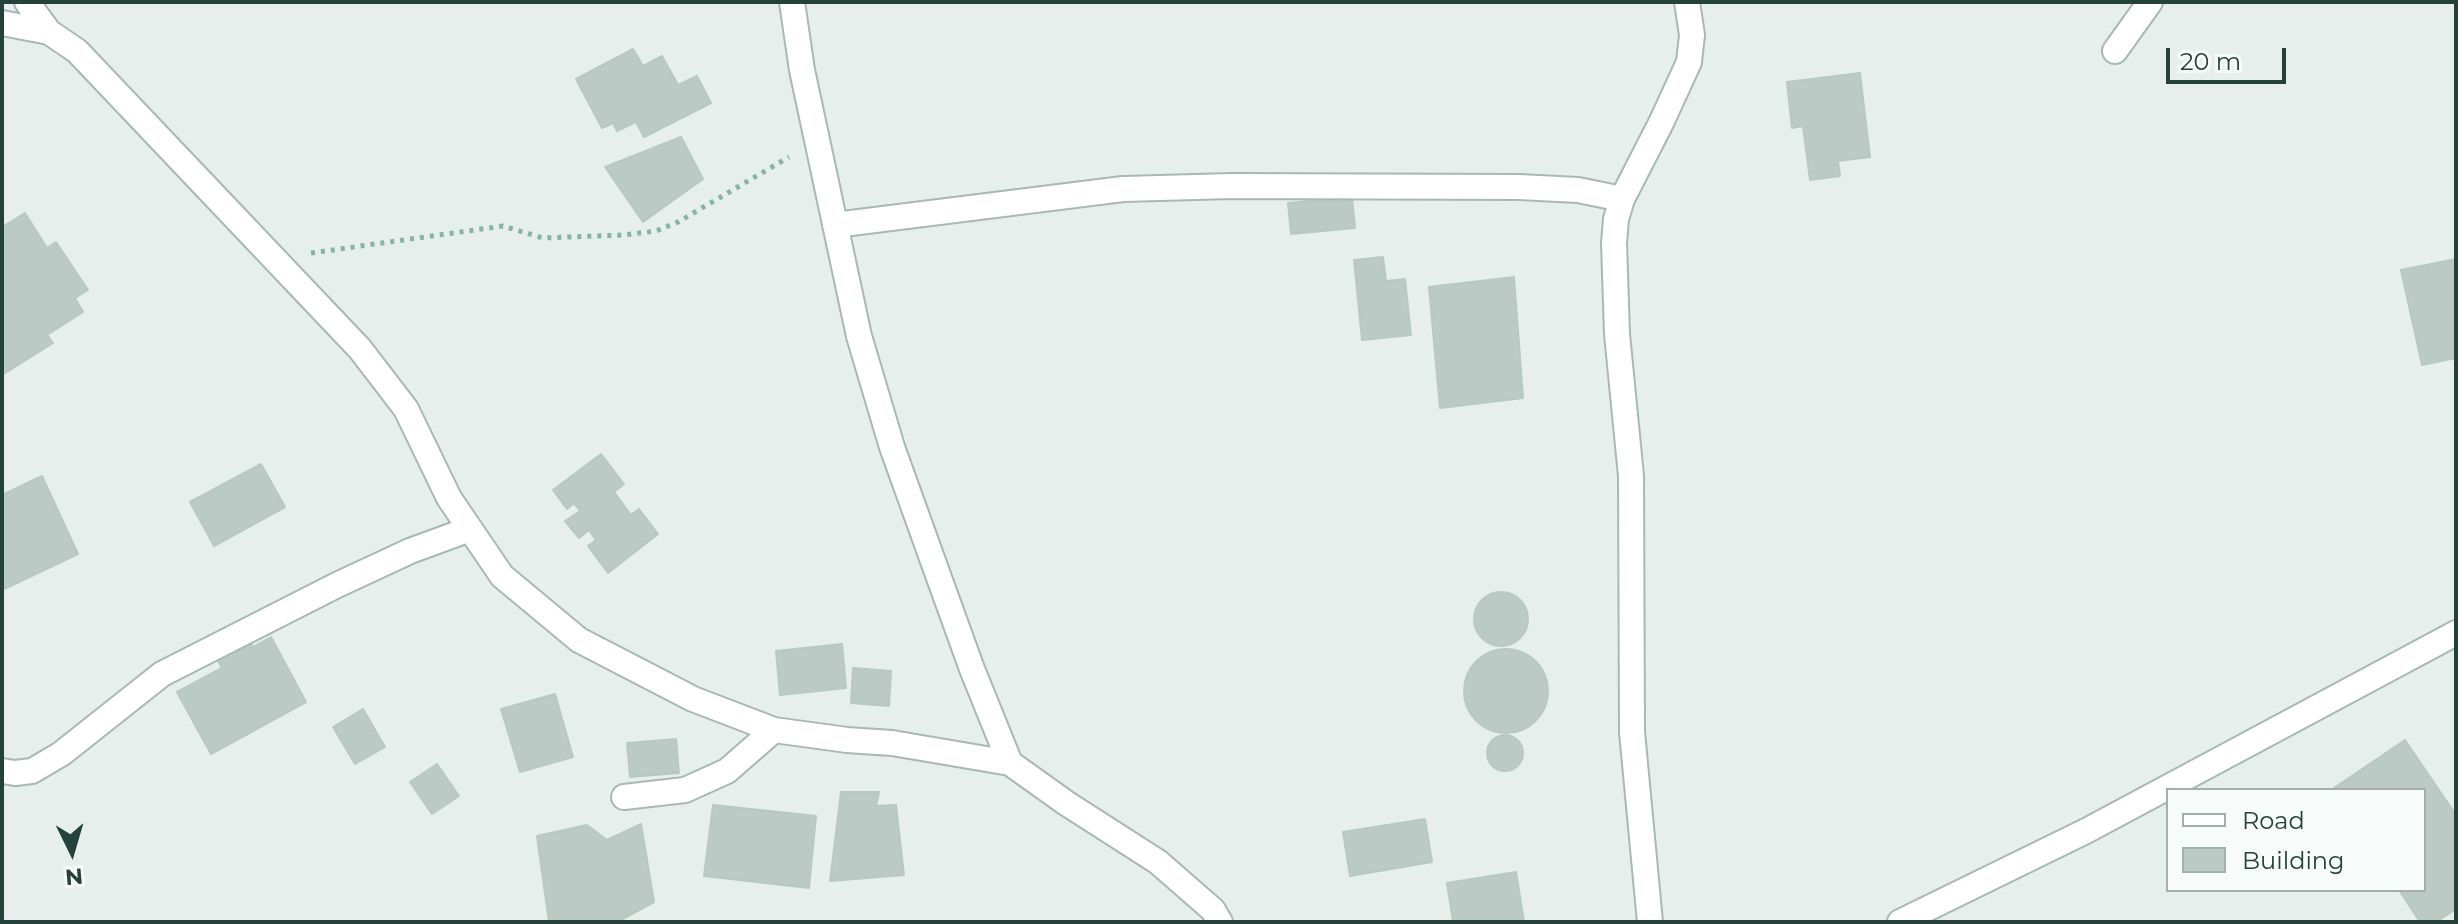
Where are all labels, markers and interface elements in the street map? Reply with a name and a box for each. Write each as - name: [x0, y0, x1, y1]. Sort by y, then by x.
- scale bar: [2170, 32, 2290, 82]
- text: 20 m: [2180, 47, 2241, 76]
- legend: [2166, 788, 2426, 892]
- text: Road: [2242, 806, 2305, 835]
- north arrow: [32, 812, 112, 892]
- text: Building: [2242, 846, 2345, 875]
- text: N: [64, 862, 84, 891]

